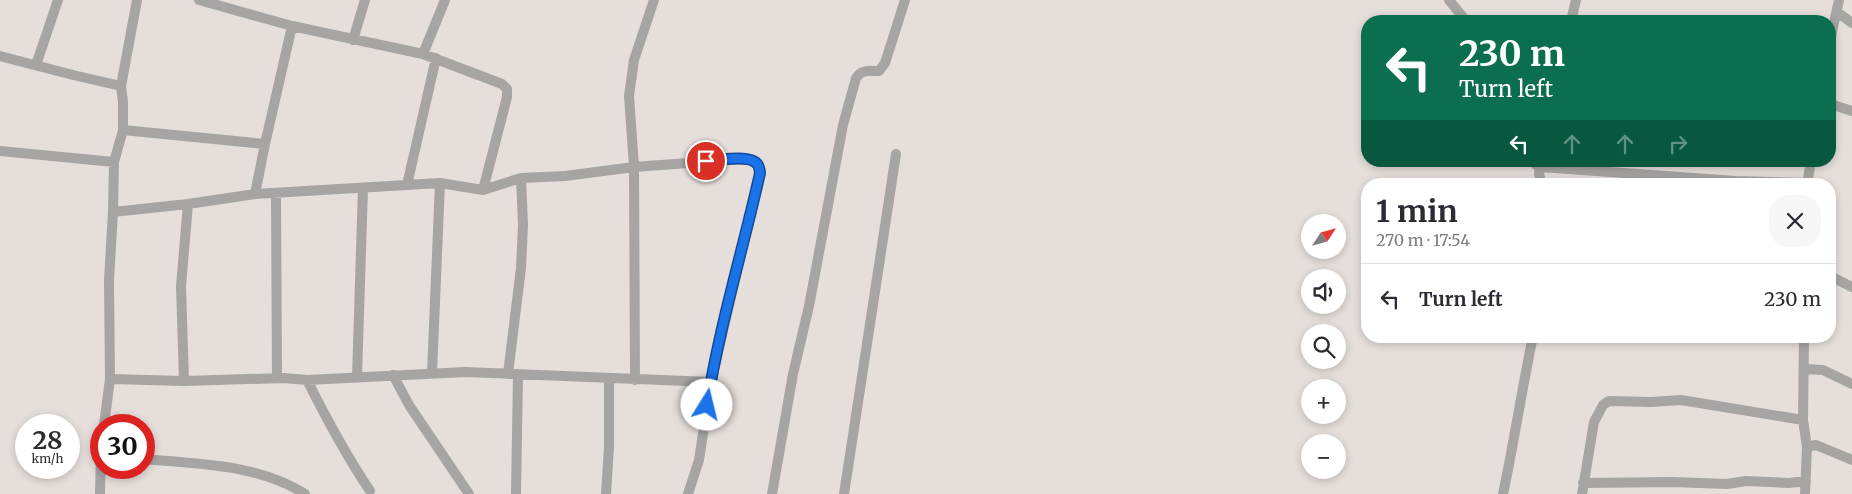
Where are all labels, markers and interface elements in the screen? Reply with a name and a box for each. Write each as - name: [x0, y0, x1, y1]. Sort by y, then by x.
- text: 230 m: [1459, 32, 1565, 76]
- icon: left: [1376, 35, 1441, 100]
- text: Turn left: [1459, 75, 1553, 103]
- icon: left: [1505, 130, 1533, 158]
- icon: ahead: [1558, 130, 1586, 158]
- icon: ahead: [1611, 130, 1639, 158]
- icon: right: [1664, 130, 1692, 158]
- pin: [685, 140, 727, 182]
- icon: arrive: [692, 147, 720, 175]
- text: 1 min: [1376, 192, 1458, 230]
- button: close: [1769, 195, 1821, 247]
- north arrow: [1301, 214, 1346, 259]
- map controls: [1301, 214, 1346, 479]
- text: 270 m · 17:54: [1376, 230, 1470, 250]
- button: sound: [1301, 269, 1346, 314]
- icon: left: [1376, 285, 1404, 313]
- text: Turn left: [1419, 287, 1503, 311]
- text: 230 m: [1764, 287, 1821, 311]
- button: search: [1301, 324, 1346, 369]
- position arrow: [680, 378, 732, 430]
- button: +: [1301, 379, 1346, 424]
- speed limit sign: 30: [90, 414, 155, 479]
- text: 28: [32, 424, 63, 456]
- button: −: [1301, 434, 1346, 479]
- text: km/h: [32, 451, 63, 466]

